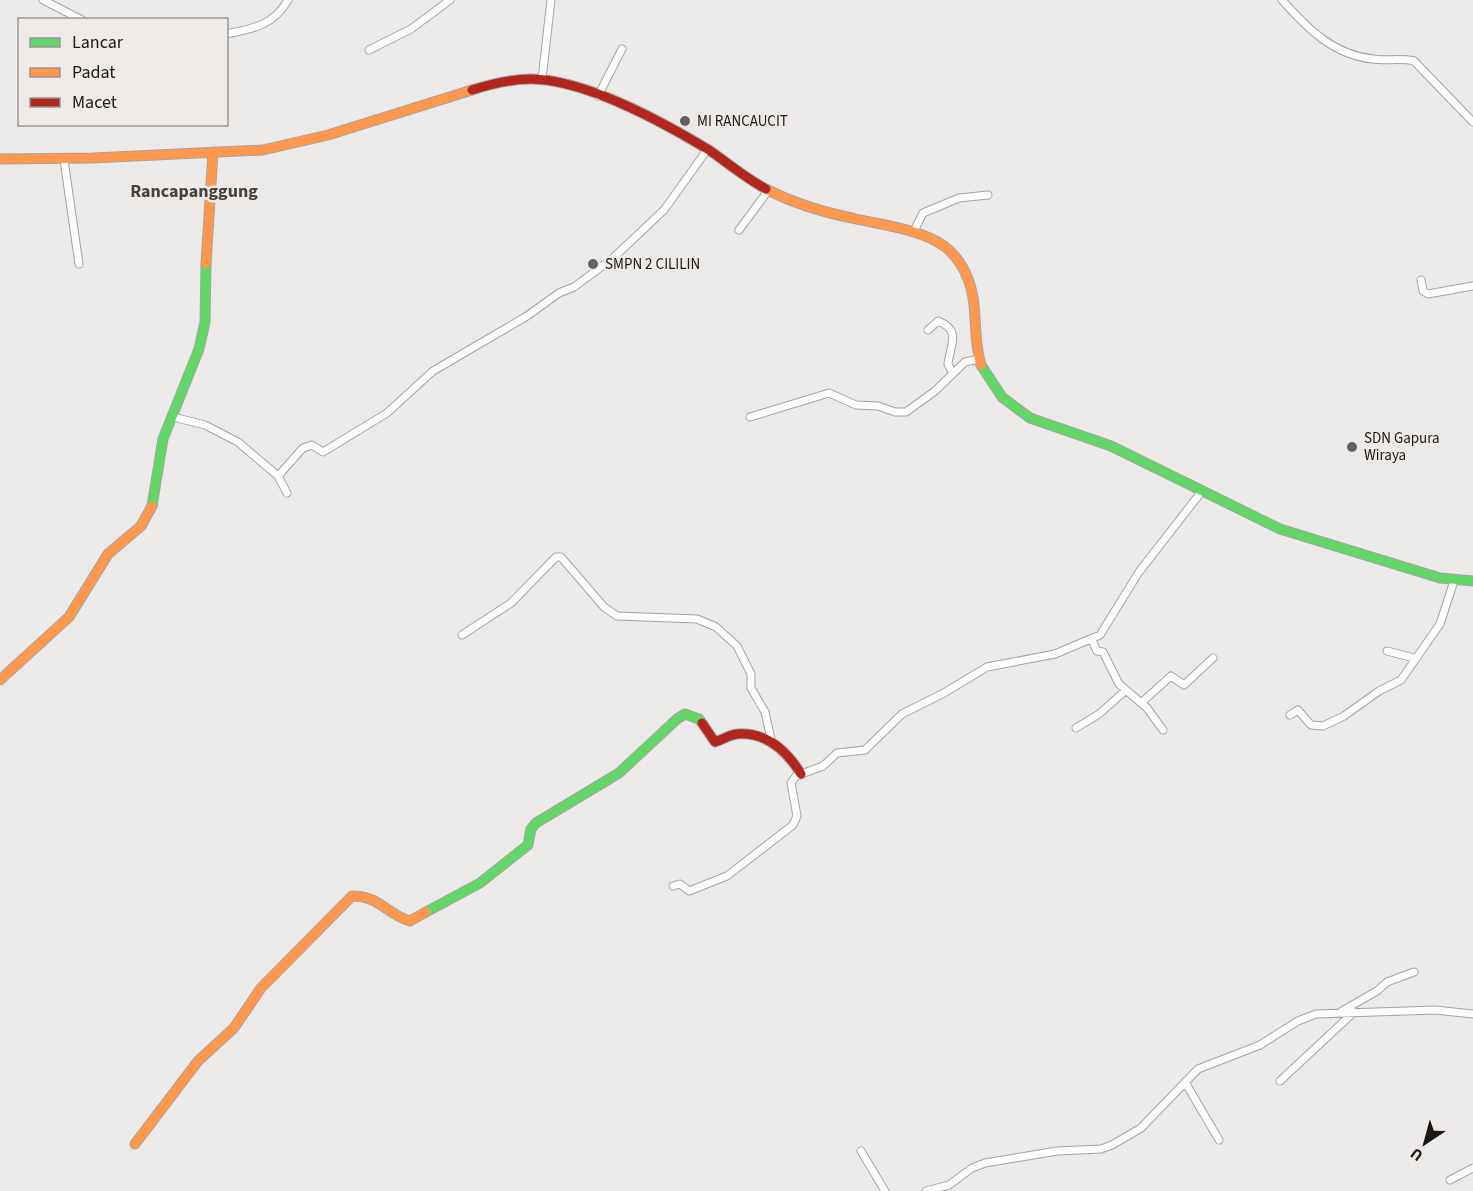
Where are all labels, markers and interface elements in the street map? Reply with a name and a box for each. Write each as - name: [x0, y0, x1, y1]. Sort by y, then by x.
- legend: [18, 18, 228, 126]
- text: Lancar: [72, 30, 124, 55]
- text: Padat: [72, 60, 115, 85]
- text: Macet: [72, 90, 117, 115]
- place label: MI RANCAUCIT: [697, 111, 788, 132]
- marker: MI RANCAUCIT: [678, 114, 692, 128]
- district label: Rancapanggung: [130, 179, 258, 204]
- place label: SMPN 2 CILILIN: [605, 254, 700, 275]
- marker: SMPN 2 CILILIN: [586, 257, 600, 271]
- place label: SDN Gapura Wiraya: [1364, 428, 1440, 466]
- marker: SDN Gapura Wiraya: [1345, 440, 1359, 454]
- north arrow: [1395, 1113, 1455, 1173]
- text: U: [1406, 1142, 1428, 1166]

